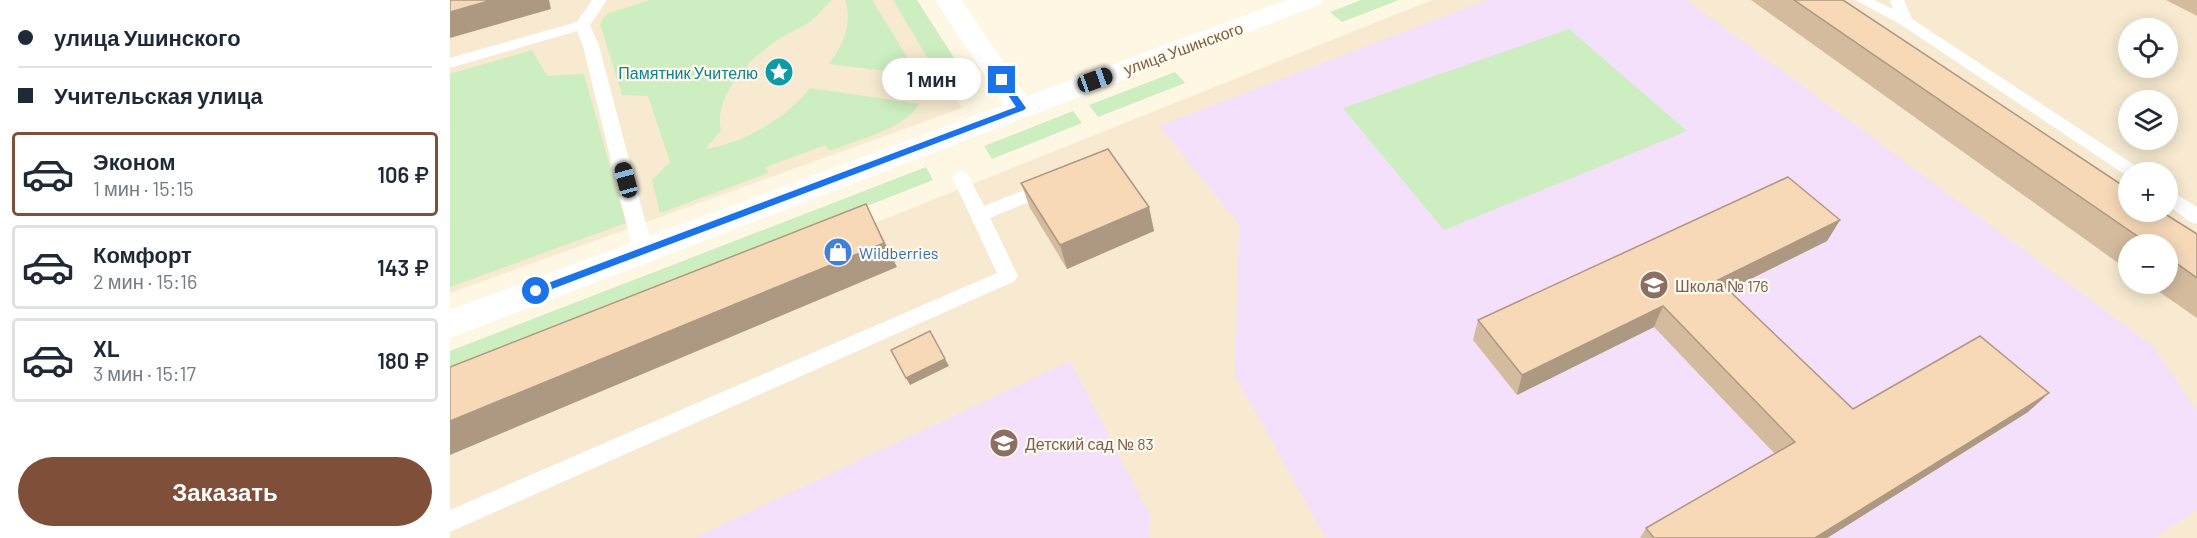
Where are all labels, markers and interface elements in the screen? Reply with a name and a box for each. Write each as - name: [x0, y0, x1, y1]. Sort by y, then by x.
- street label: улица Ушинского: [1121, 18, 1245, 78]
- map controls: [2118, 18, 2178, 294]
- button: locate: [2118, 18, 2178, 78]
- text: улица Ушинского: [54, 24, 241, 50]
- place icon: Памятник Учителю: [763, 56, 795, 88]
- callout: 1 мин: [882, 59, 981, 101]
- place label: Памятник Учителю: [618, 63, 758, 82]
- car: [1075, 65, 1115, 95]
- route end: [988, 66, 1015, 93]
- text: 1 мин: [906, 67, 957, 91]
- text: Учительская улица: [54, 82, 263, 108]
- button: layers: [2118, 90, 2178, 150]
- icon: car: [21, 147, 75, 201]
- text: Эконом: [93, 148, 176, 174]
- car: [613, 160, 639, 200]
- text: 106 ₽: [377, 161, 429, 187]
- button: +: [2118, 162, 2178, 222]
- text: 1 мин · 15:15: [93, 176, 194, 200]
- button: −: [2118, 234, 2178, 294]
- shop icon: Wildberries: [822, 236, 854, 268]
- icon: car: [21, 240, 75, 294]
- text: Комфорт: [93, 241, 192, 267]
- place label: Wildberries: [859, 243, 939, 262]
- text: 143 ₽: [377, 254, 429, 280]
- text: 2 мин · 15:16: [93, 269, 197, 293]
- school or university icon: Школа № 176: [1638, 269, 1670, 301]
- place label: Школа № 176: [1675, 276, 1769, 295]
- route start: [522, 277, 549, 304]
- icon: car: [21, 333, 75, 387]
- text: XL: [93, 335, 119, 361]
- text: 180 ₽: [377, 347, 429, 373]
- text: 3 мин · 15:17: [93, 361, 196, 385]
- school or university icon: Детский сад № 83: [988, 427, 1020, 459]
- place label: Детский сад № 83: [1025, 434, 1154, 453]
- button: Заказать: [18, 457, 432, 526]

